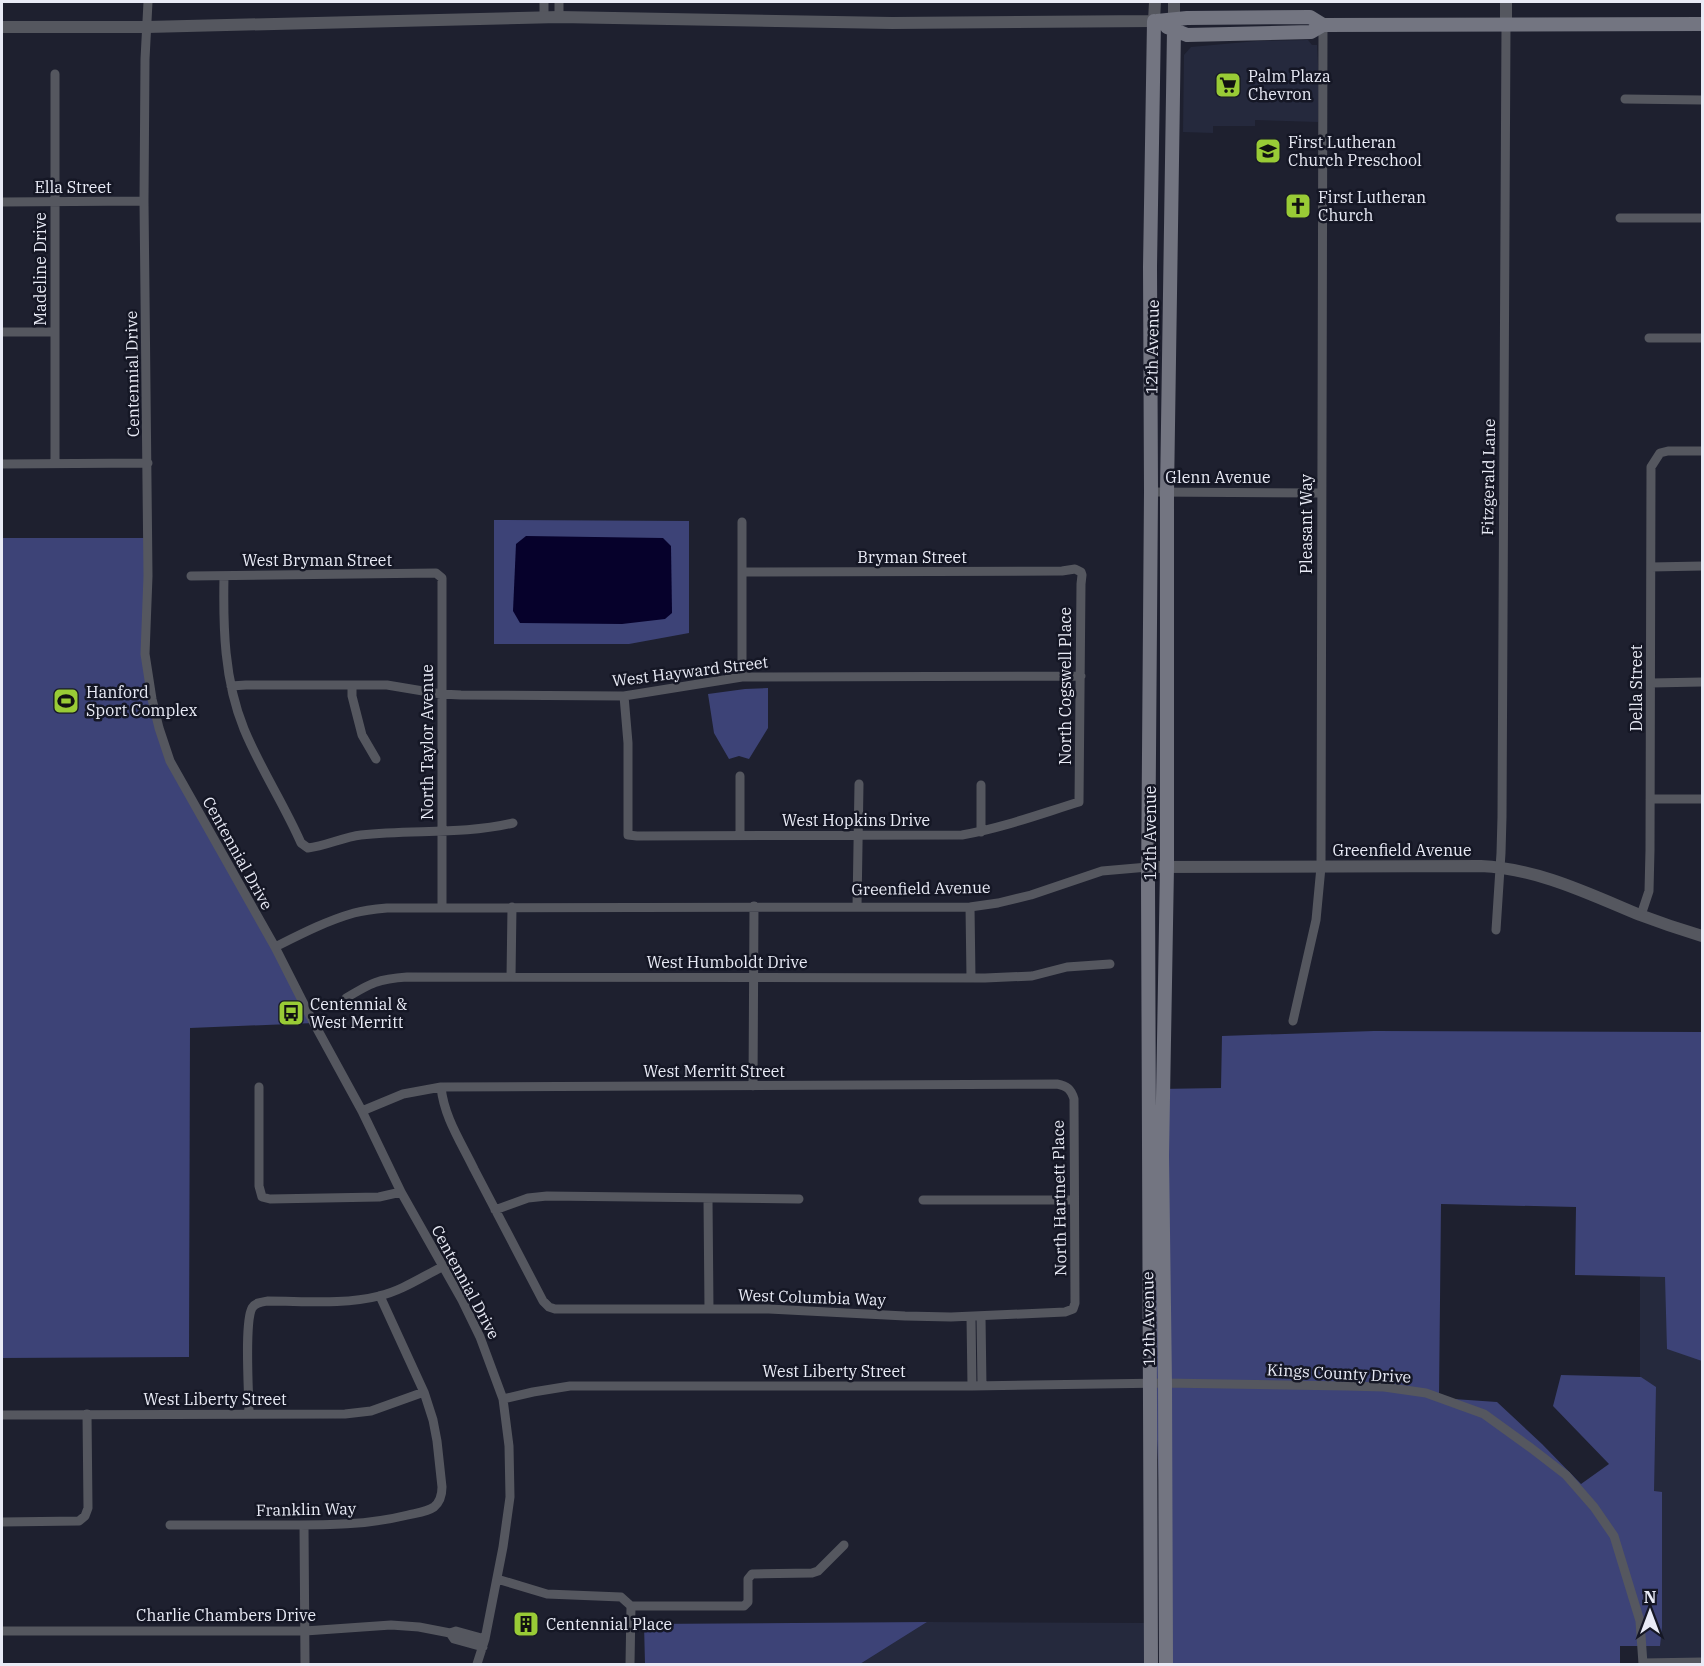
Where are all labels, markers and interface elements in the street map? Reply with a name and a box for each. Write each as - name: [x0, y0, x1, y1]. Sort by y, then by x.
- place label: Palm Plaza Chevron: [1248, 66, 1331, 104]
- supermarket icon: Palm Plaza Chevron: [1213, 70, 1243, 100]
- place label: First Lutheran Church Preschool: [1288, 132, 1422, 170]
- school or university icon: First Lutheran Church Preschool: [1253, 136, 1283, 166]
- street label: Ella Street: [34, 177, 112, 197]
- place label: First Lutheran Church: [1318, 187, 1426, 225]
- church icon: First Lutheran Church: [1283, 191, 1313, 221]
- street label: Madeline Drive: [30, 212, 50, 326]
- street label: 12th Avenue: [1141, 299, 1163, 395]
- street label: Centennial Drive: [121, 311, 143, 437]
- street label: Fitzgerald Lane: [1477, 418, 1499, 536]
- street label: Glenn Avenue: [1165, 467, 1271, 487]
- street label: Pleasant Way: [1296, 474, 1316, 574]
- street label: Bryman Street: [857, 547, 967, 567]
- street label: West Bryman Street: [242, 550, 392, 570]
- street label: North Cogswell Place: [1055, 607, 1075, 765]
- street label: Della Street: [1626, 644, 1646, 731]
- street label: West Hayward Street: [611, 651, 769, 690]
- street label: North Taylor Avenue: [417, 664, 437, 820]
- place label: Hanford Sport Complex: [86, 682, 197, 720]
- sports icon: Hanford Sport Complex: [51, 686, 81, 716]
- street label: 12th Avenue: [1140, 786, 1160, 880]
- street label: Centennial Drive: [199, 793, 277, 913]
- street label: West Hopkins Drive: [782, 810, 930, 830]
- street label: Greenfield Avenue: [1332, 840, 1472, 860]
- street label: Greenfield Avenue: [851, 877, 991, 899]
- street label: West Humboldt Drive: [646, 952, 808, 972]
- place label: Centennial & West Merritt: [310, 994, 407, 1032]
- bus stop icon: Centennial & West Merritt: [276, 998, 306, 1028]
- street label: West Merritt Street: [643, 1061, 785, 1081]
- street label: North Hartnett Place: [1048, 1120, 1070, 1276]
- street label: Centennial Drive: [428, 1222, 504, 1342]
- street label: 12th Avenue: [1137, 1271, 1159, 1367]
- street label: West Columbia Way: [738, 1284, 887, 1310]
- street label: Kings County Drive: [1266, 1359, 1412, 1387]
- street label: West Liberty Street: [762, 1361, 906, 1381]
- street label: West Liberty Street: [143, 1389, 287, 1409]
- street label: Franklin Way: [256, 1498, 357, 1520]
- north arrow: [1620, 1582, 1680, 1642]
- text: N: [1644, 1587, 1656, 1607]
- street label: Charlie Chambers Drive: [136, 1605, 316, 1625]
- building icon: Centennial Place: [511, 1609, 541, 1639]
- place label: Centennial Place: [546, 1614, 672, 1634]

